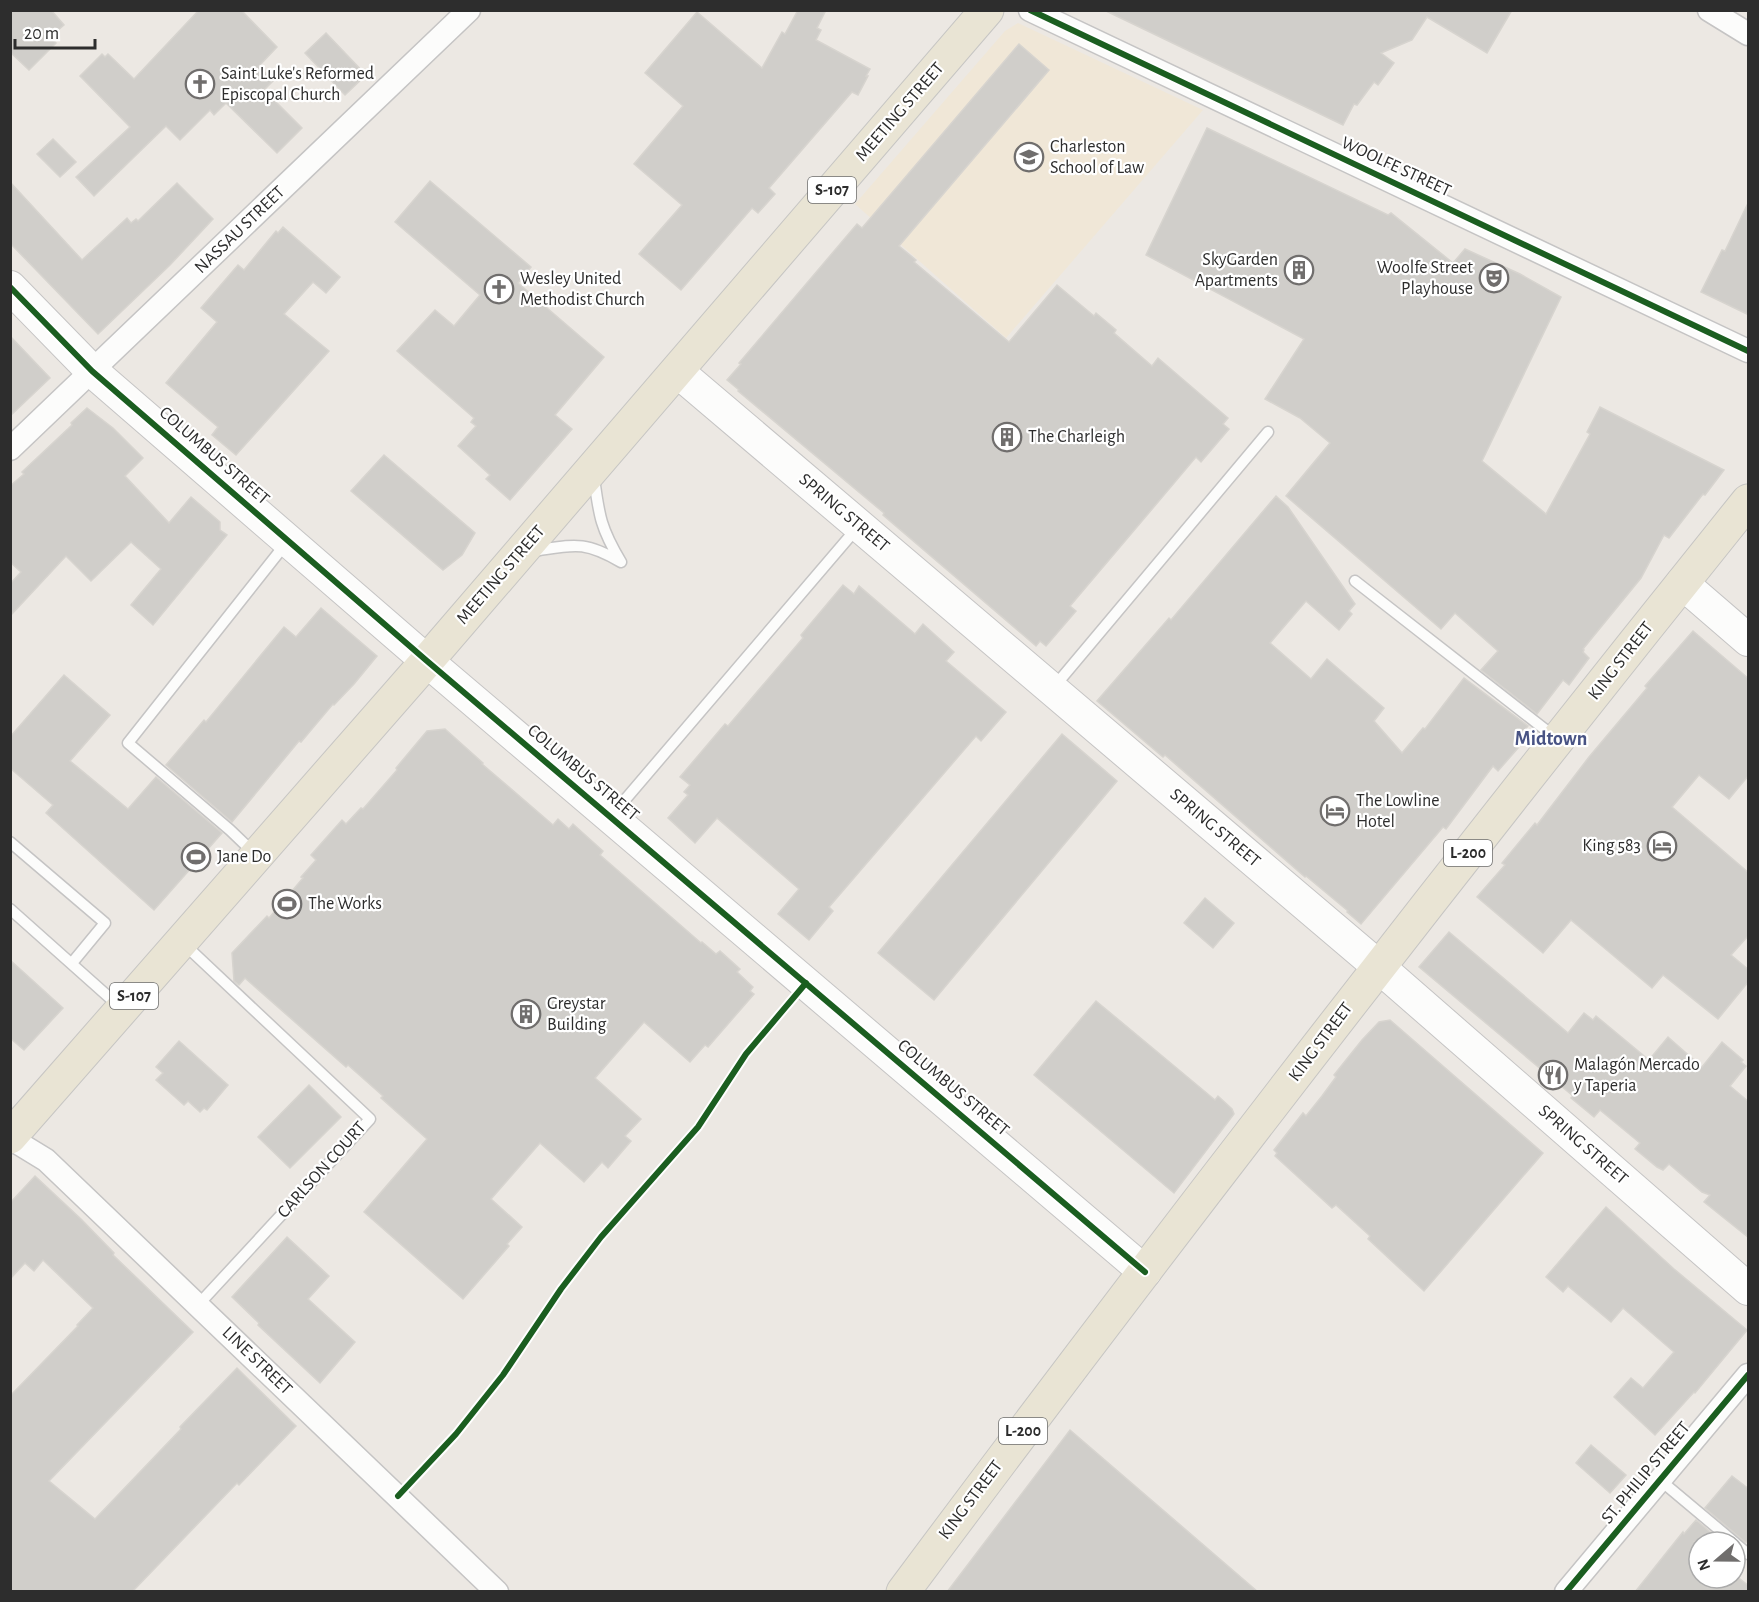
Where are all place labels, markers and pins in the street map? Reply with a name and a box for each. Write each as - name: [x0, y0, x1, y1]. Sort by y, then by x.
- place label: Saint Luke's Reformed Episcopal Church: [221, 65, 374, 104]
- church icon: Saint Luke's Reformed Episcopal Church: [184, 68, 216, 100]
- place label: Charleston School of Law: [1050, 138, 1144, 177]
- school or university icon: Charleston School of Law: [1013, 141, 1045, 173]
- place label: SkyGarden Apartments: [1195, 251, 1278, 290]
- building icon: SkyGarden Apartments: [1283, 254, 1315, 286]
- place label: Woolfe Street Playhouse: [1377, 259, 1473, 298]
- theatre icon: Woolfe Street Playhouse: [1478, 262, 1510, 294]
- place label: Wesley United Methodist Church: [520, 270, 645, 309]
- church icon: Wesley United Methodist Church: [483, 273, 515, 305]
- building icon: The Charleigh: [991, 421, 1023, 453]
- place label: The Charleigh: [1028, 428, 1125, 446]
- place label: The Lowline Hotel: [1356, 792, 1440, 831]
- hotel icon: The Lowline Hotel: [1319, 795, 1351, 827]
- hotel icon: King 583: [1646, 830, 1678, 862]
- place label: King 583: [1582, 837, 1641, 855]
- sports icon: Jane Do: [180, 841, 212, 873]
- place label: Jane Do: [217, 848, 272, 866]
- sports icon: The Works: [271, 888, 303, 920]
- place label: The Works: [308, 895, 382, 913]
- place label: Greystar Building: [547, 995, 607, 1034]
- building icon: Greystar Building: [510, 998, 542, 1030]
- place label: Malagón Mercado y Taperia: [1573, 1056, 1700, 1095]
- restaurant icon: Malagón Mercado y Taperia: [1537, 1059, 1569, 1091]

